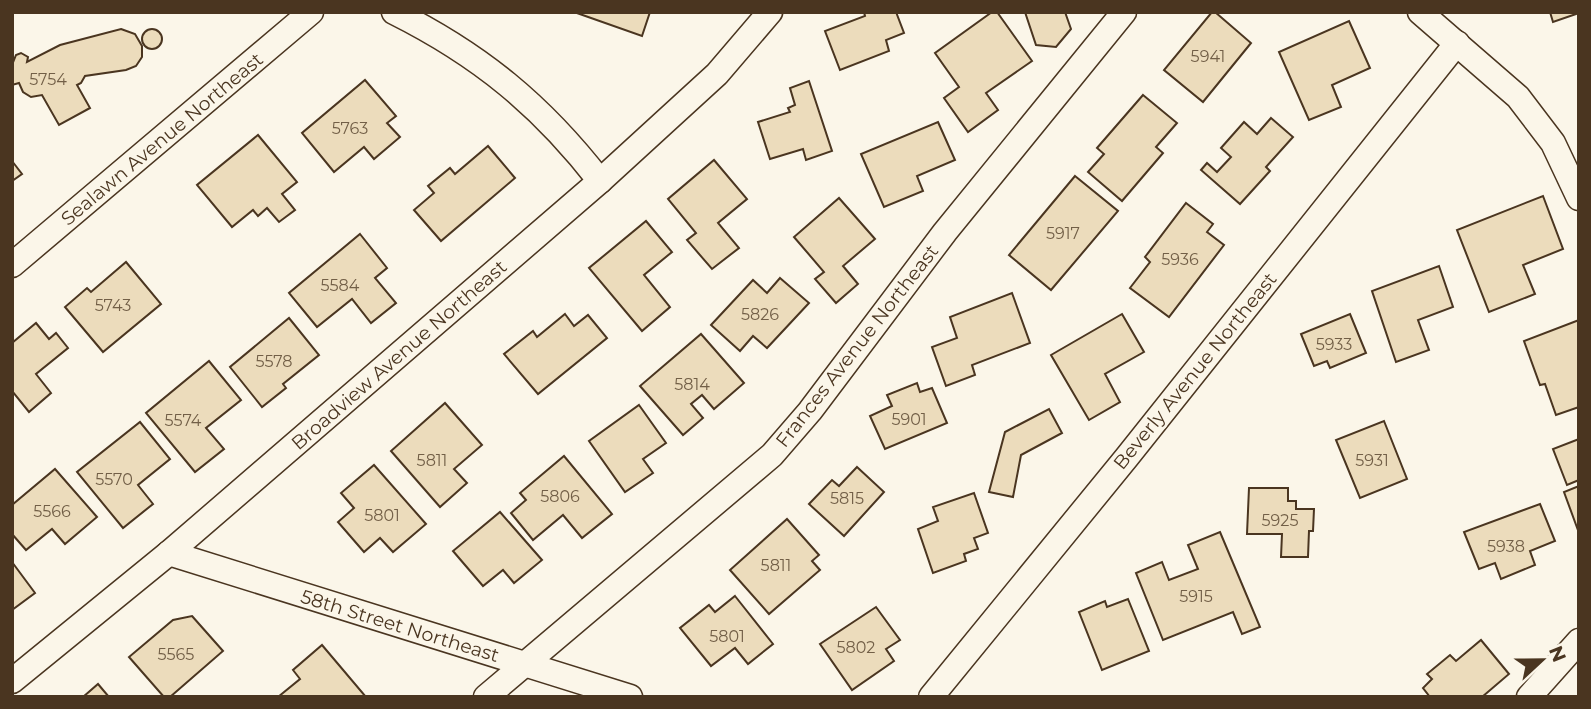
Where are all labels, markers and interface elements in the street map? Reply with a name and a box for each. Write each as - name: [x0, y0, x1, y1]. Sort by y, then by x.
- house number: 5941: [1191, 47, 1225, 66]
- street label: Sealawn Avenue Northeast: [56, 48, 268, 230]
- house number: 5754: [29, 70, 67, 89]
- house number: 5763: [332, 119, 368, 138]
- house number: 5917: [1046, 224, 1080, 243]
- street label: Frances Avenue Northeast: [771, 240, 943, 452]
- house number: 5936: [1161, 250, 1199, 269]
- street label: Broadview Avenue Northeast: [287, 255, 512, 455]
- street label: Beverly Avenue Northeast: [1108, 268, 1282, 474]
- house number: 5584: [321, 276, 360, 295]
- house number: 5743: [95, 296, 131, 315]
- house number: 5826: [741, 305, 779, 324]
- house number: 5933: [1316, 335, 1352, 354]
- house number: 5578: [255, 352, 293, 371]
- house number: 5814: [674, 375, 710, 394]
- house number: 5901: [891, 410, 927, 429]
- house number: 5574: [165, 411, 202, 430]
- house number: 5811: [417, 451, 447, 470]
- house number: 5931: [1355, 451, 1389, 470]
- house number: 5570: [95, 470, 133, 489]
- house number: 5806: [540, 487, 580, 506]
- house number: 5815: [830, 489, 864, 508]
- house number: 5566: [33, 502, 71, 521]
- house number: 5801: [364, 506, 400, 525]
- house number: 5925: [1262, 511, 1298, 530]
- house number: 5938: [1487, 537, 1525, 556]
- house number: 5811: [761, 556, 791, 575]
- street label: 58th Street Northeast: [298, 585, 502, 667]
- house number: 5915: [1179, 587, 1213, 606]
- north arrow: [1507, 625, 1577, 695]
- house number: 5801: [709, 627, 745, 646]
- house number: 5802: [837, 638, 875, 657]
- text: N: [1544, 642, 1571, 665]
- house number: 5565: [158, 645, 194, 664]

